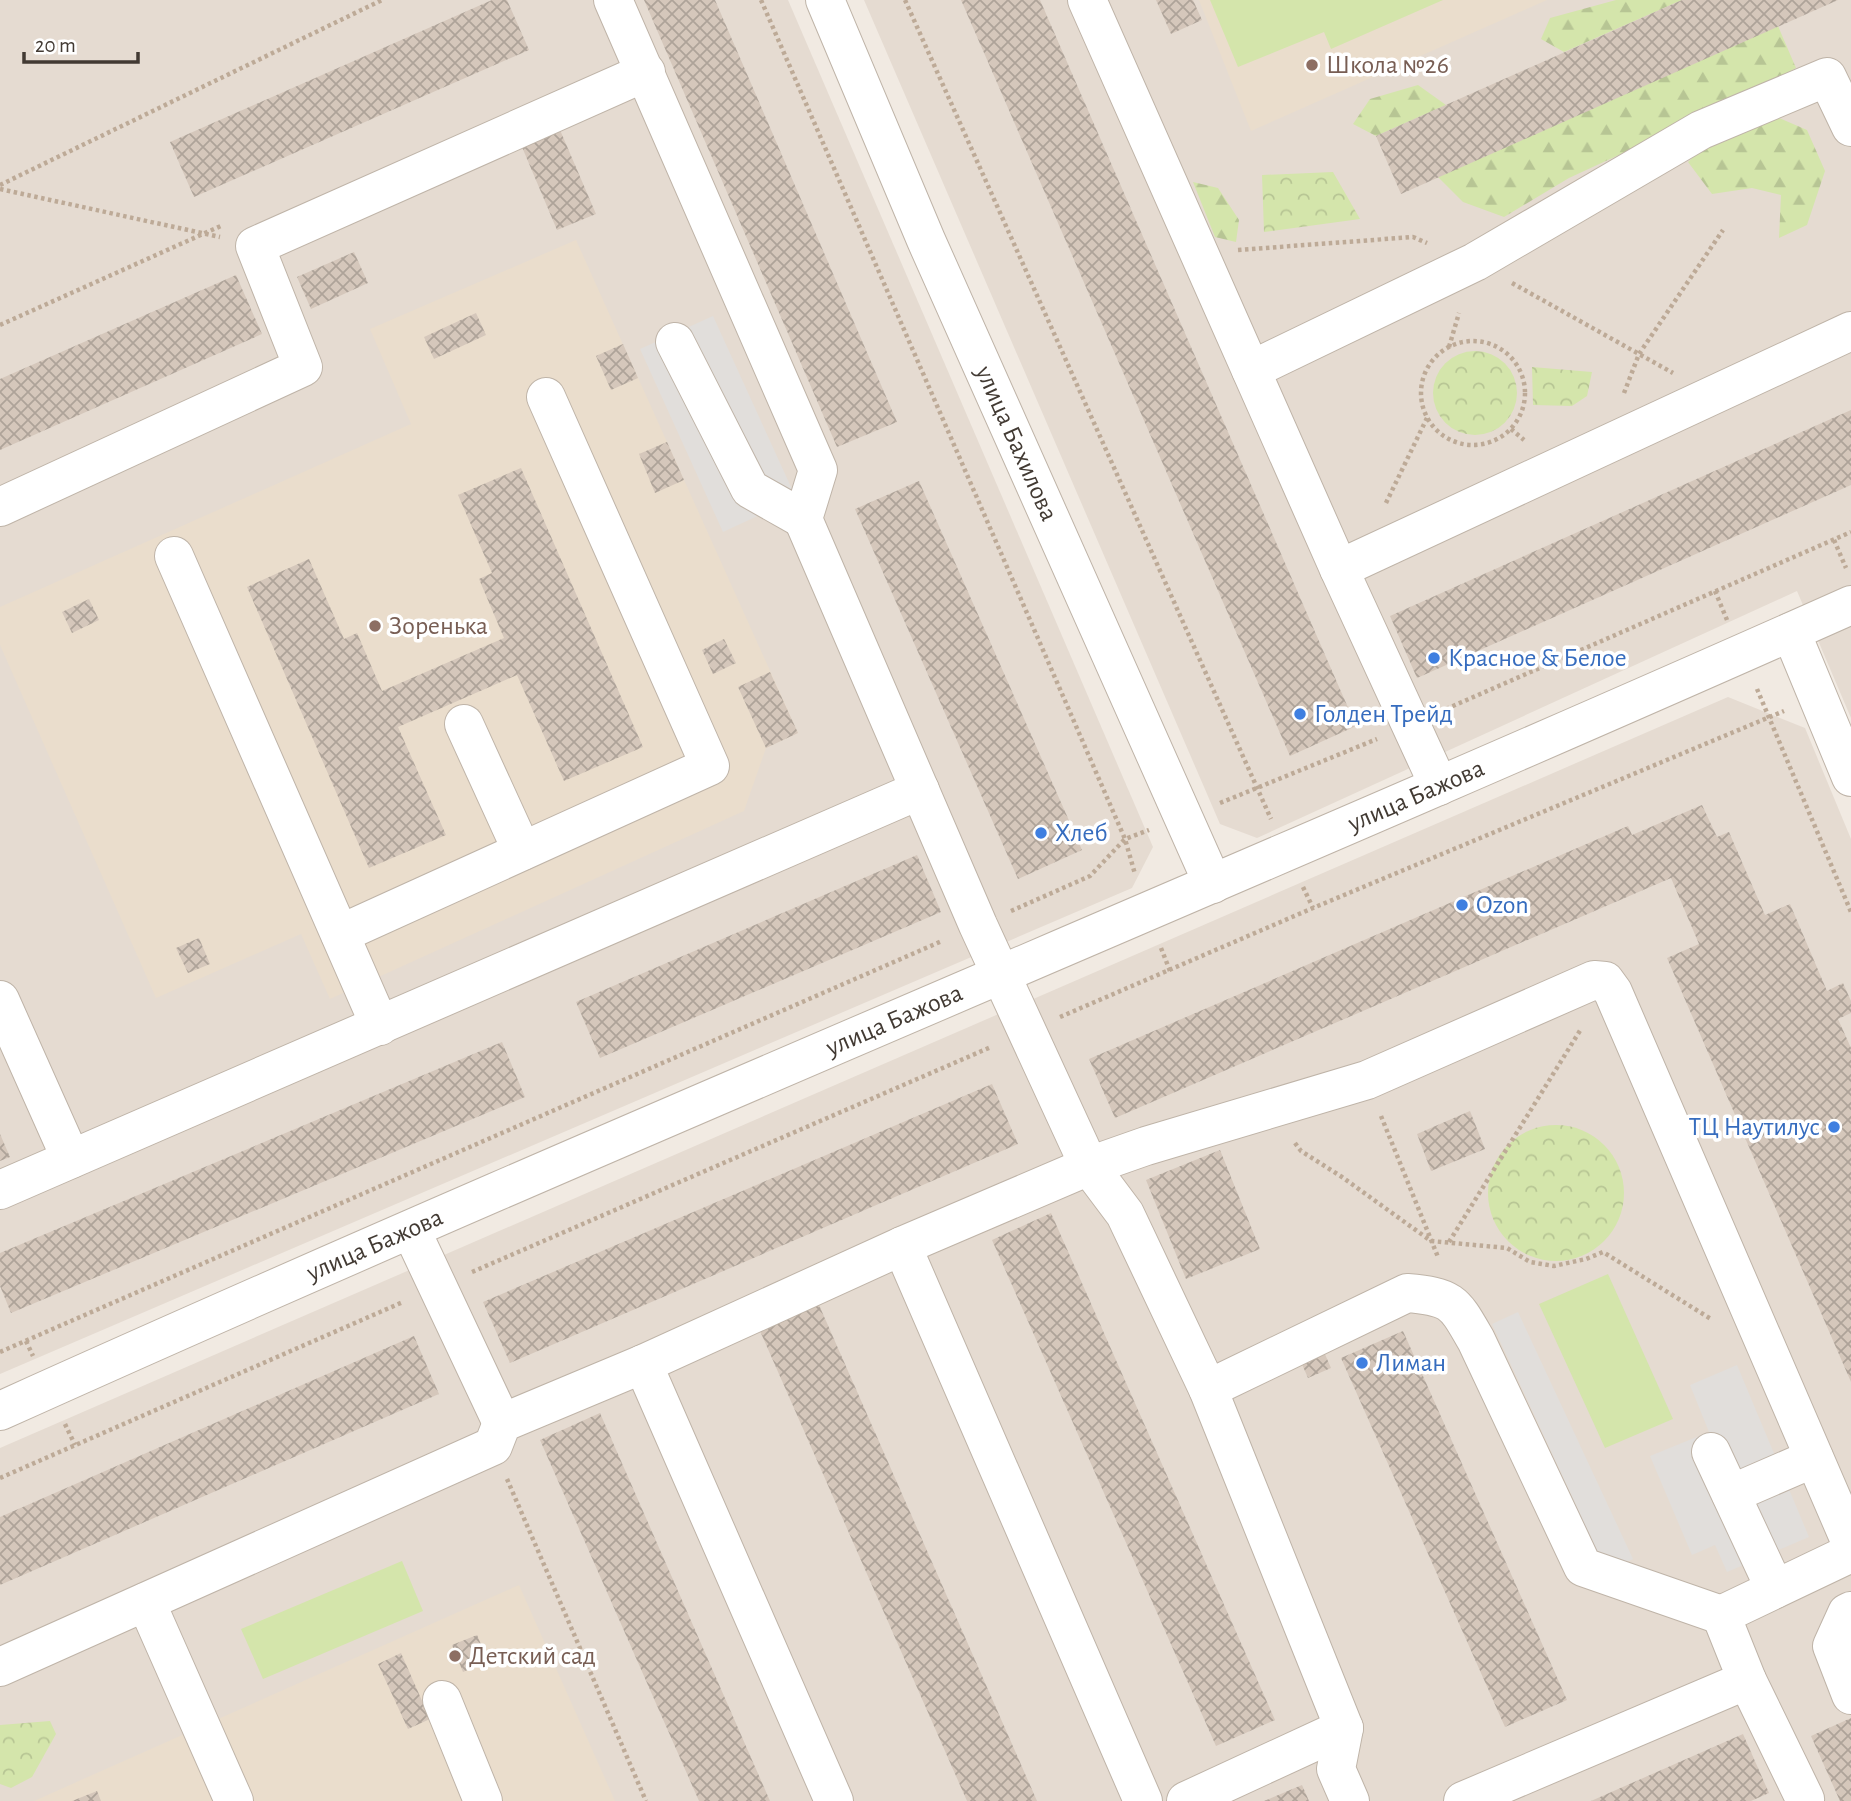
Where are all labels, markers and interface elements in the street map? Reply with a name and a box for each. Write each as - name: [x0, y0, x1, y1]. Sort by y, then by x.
- scale bar: [24, 21, 138, 65]
- text: 20 m: [35, 35, 76, 56]
- place label: Школа №26: [1326, 52, 1449, 78]
- marker: Школа №26: [1304, 57, 1320, 73]
- street label: улица Бахилова: [970, 361, 1062, 525]
- place label: Зоренька: [389, 613, 488, 639]
- marker: Зоренька: [367, 618, 383, 634]
- place label: Красное & Белое: [1448, 645, 1627, 671]
- marker: Красное & Белое: [1426, 650, 1442, 666]
- place label: Голден Трейд: [1314, 701, 1453, 727]
- marker: Голден Трейд: [1292, 706, 1308, 722]
- street label: улица Бажова: [1343, 755, 1488, 837]
- place label: Хлеб: [1055, 820, 1108, 846]
- marker: Хлеб: [1033, 825, 1049, 841]
- place label: Ozon: [1476, 892, 1529, 918]
- marker: Ozon: [1454, 897, 1470, 913]
- street label: улица Бажова: [821, 979, 966, 1061]
- place label: ТЦ Наутилус: [1689, 1114, 1820, 1140]
- marker: ТЦ Наутилус: [1826, 1119, 1842, 1135]
- street label: улица Бажова: [302, 1204, 447, 1286]
- place label: Лиман: [1376, 1350, 1446, 1376]
- marker: Лиман: [1354, 1355, 1370, 1371]
- place label: Детский сад: [469, 1643, 596, 1669]
- marker: Детский сад: [447, 1648, 463, 1664]

